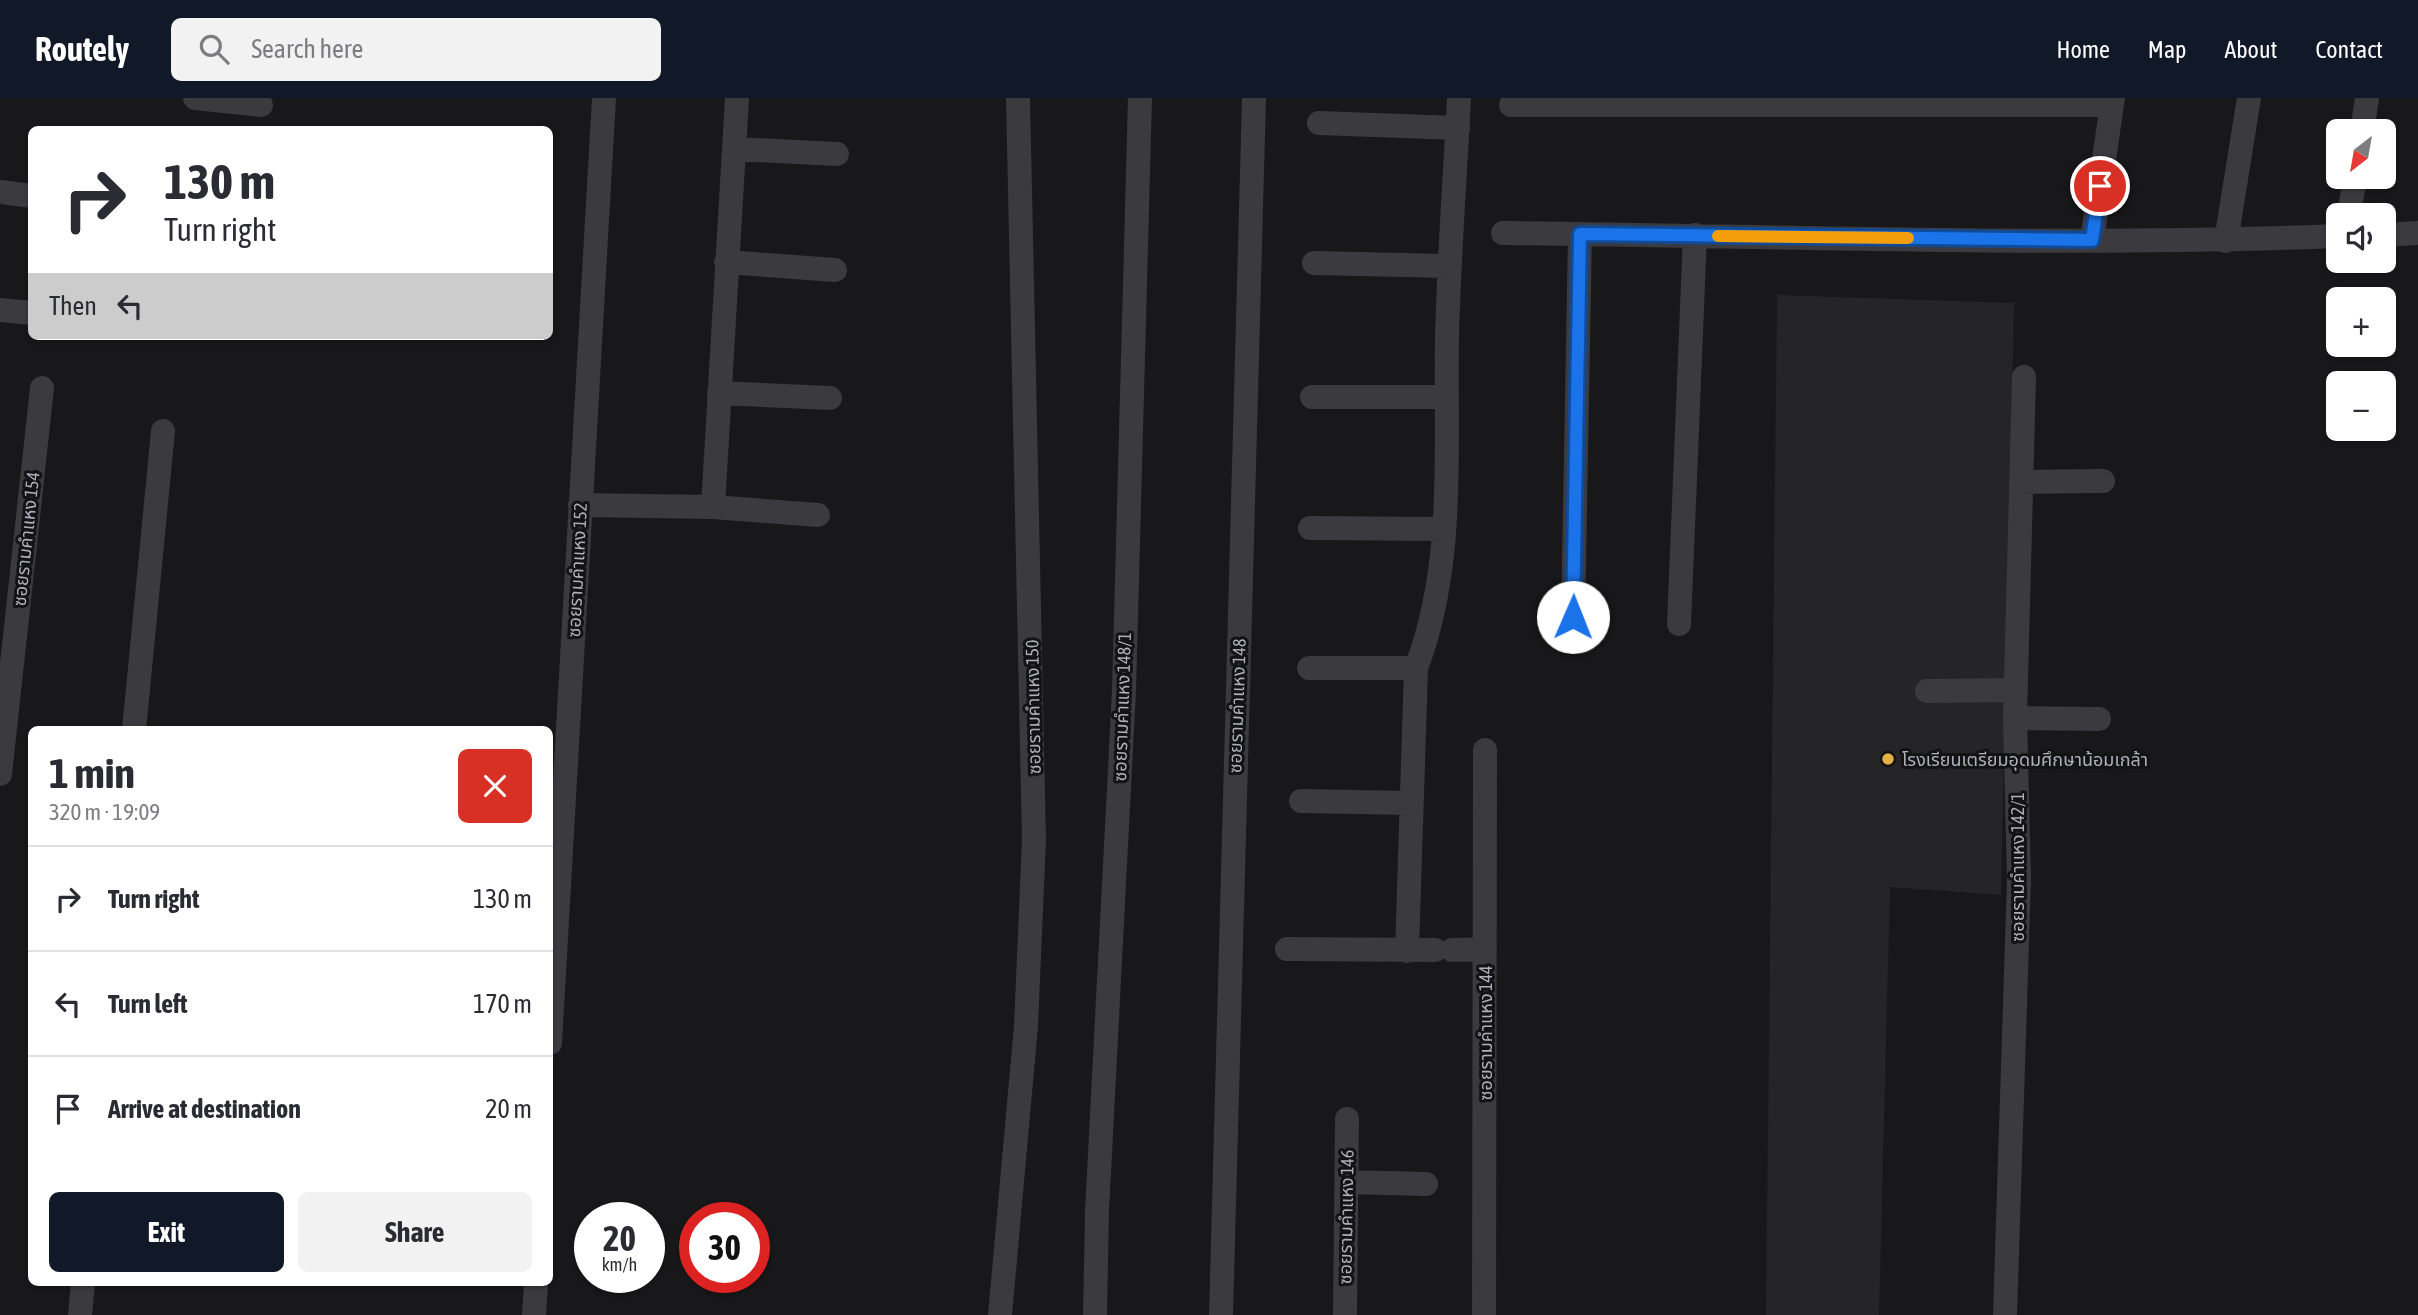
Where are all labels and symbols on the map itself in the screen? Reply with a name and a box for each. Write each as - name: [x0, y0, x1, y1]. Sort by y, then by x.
- north arrow: [2326, 119, 2396, 189]
- pin: [2070, 156, 2130, 216]
- street label: ซอยรามคำแหง 154: [9, 471, 43, 607]
- street label: ซอยรามคำแหง 152: [563, 502, 591, 638]
- position arrow: [1536, 580, 1610, 654]
- street label: ซอยรามคำแหง 148/1: [1109, 632, 1135, 782]
- street label: ซอยรามคำแหง 148: [1224, 638, 1250, 774]
- street label: ซอยรามคำแหง 150: [1021, 639, 1045, 775]
- place label: โรงเรียนเตรียมอุดมศึกษาน้อมเกล้า: [1902, 749, 2148, 771]
- marker: โรงเรียนเตรียมอุดมศึกษาน้อมเกล้า: [1880, 751, 1896, 767]
- street label: ซอยรามคำแหง 142/1: [2007, 792, 2028, 942]
- street label: ซอยรามคำแหง 144: [1475, 966, 1496, 1100]
- street label: ซอยรามคำแหง 146: [1334, 1149, 1358, 1285]
- speed limit sign: 30: [679, 1202, 770, 1293]

